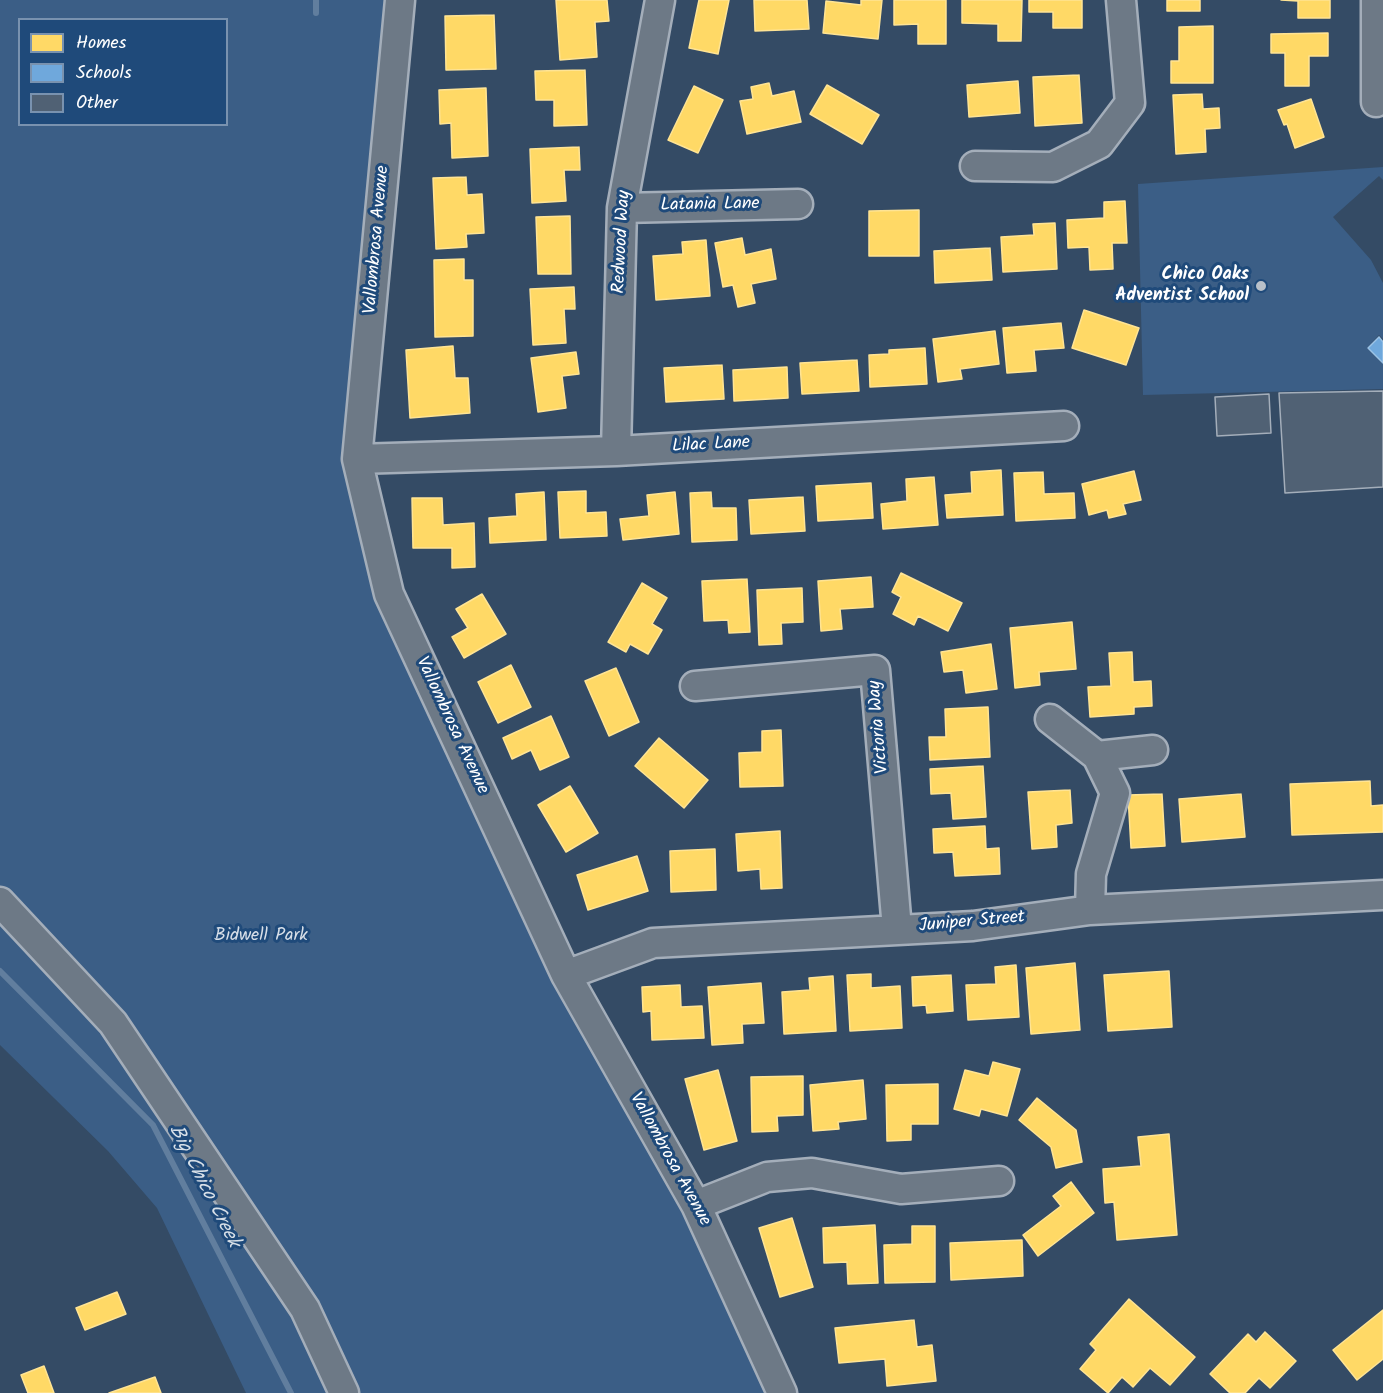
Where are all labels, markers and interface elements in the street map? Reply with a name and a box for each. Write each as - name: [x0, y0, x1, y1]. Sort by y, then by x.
- legend: [18, 18, 228, 126]
- text: Homes: [76, 29, 126, 58]
- text: Schools: [76, 59, 132, 88]
- text: Other: [76, 89, 118, 118]
- street label: Vallombrosa Avenue: [361, 165, 395, 315]
- street label: Redwood Way: [610, 190, 636, 294]
- street label: Latania Lane: [660, 194, 760, 218]
- place label: Chico Oaks Adventist School: [1115, 265, 1249, 308]
- marker: Chico Oaks Adventist School: [1254, 279, 1268, 293]
- street label: Lilac Lane: [671, 433, 751, 459]
- street label: Vallombrosa Avenue: [410, 654, 492, 798]
- street label: Victoria Way: [865, 679, 895, 775]
- street label: Juniper Street: [918, 908, 1026, 938]
- park label: Bidwell Park: [214, 926, 308, 948]
- street label: Vallombrosa Avenue: [623, 1090, 715, 1230]
- water label: Big Chico Creek: [162, 1122, 244, 1252]

